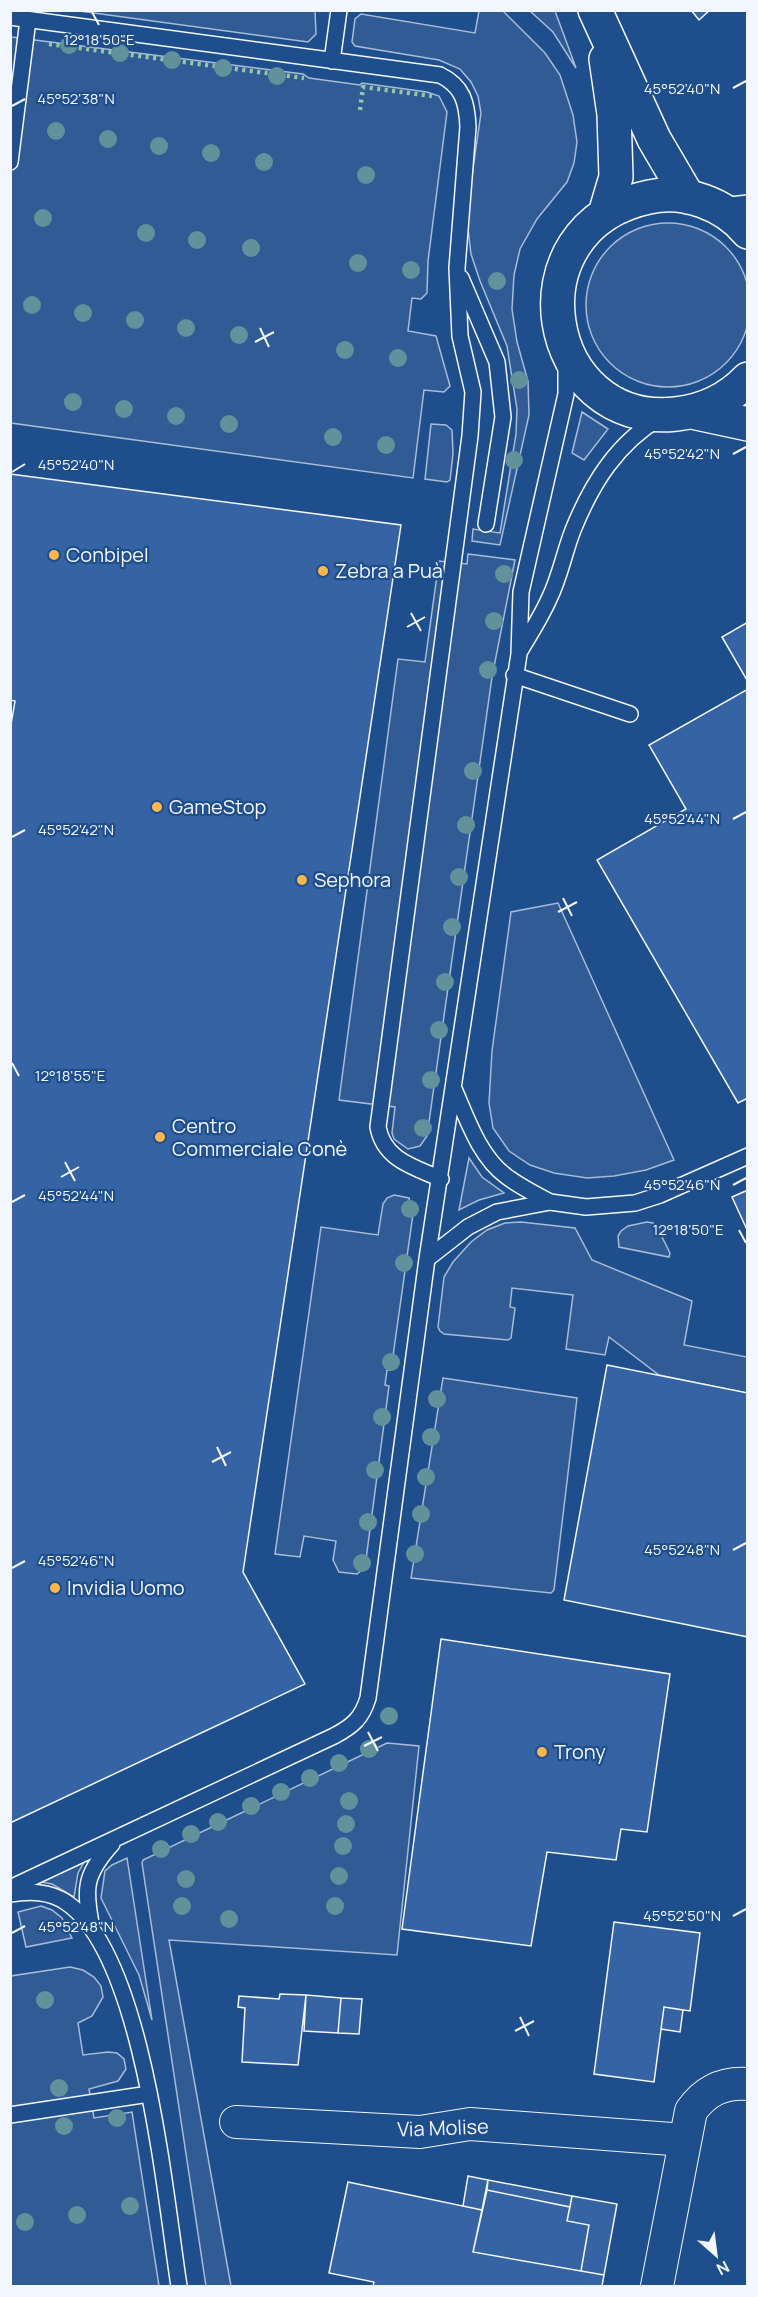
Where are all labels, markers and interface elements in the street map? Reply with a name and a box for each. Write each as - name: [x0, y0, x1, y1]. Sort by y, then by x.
- text: 12°18'50"E: [63, 29, 135, 50]
- text: 45°52'40"N: [644, 78, 720, 99]
- text: 45°52'38"N: [37, 88, 115, 109]
- text: 45°52'42"N: [644, 443, 720, 464]
- text: 45°52'40"N: [38, 454, 114, 475]
- place label: Conbipel: [66, 541, 149, 568]
- marker: Conbipel: [47, 548, 61, 562]
- place label: Zebra a Puà: [335, 557, 443, 584]
- marker: Zebra a Puà: [316, 564, 330, 578]
- place label: GameStop: [169, 793, 267, 820]
- marker: GameStop: [150, 800, 164, 814]
- text: 45°52'44"N: [644, 808, 720, 829]
- text: 45°52'42"N: [38, 819, 114, 840]
- place label: Sephora: [314, 866, 391, 893]
- marker: Sephora: [295, 873, 309, 887]
- text: 12°18'55"E: [35, 1065, 105, 1086]
- place label: Centro Commerciale Conè: [172, 1112, 347, 1162]
- marker: Centro Commerciale Conè: [153, 1130, 167, 1144]
- text: 45°52'46"N: [644, 1174, 720, 1195]
- text: 45°52'44"N: [38, 1185, 114, 1206]
- text: 12°18'50"E: [652, 1219, 724, 1240]
- text: 45°52'48"N: [644, 1539, 720, 1560]
- text: 45°52'46"N: [38, 1550, 114, 1571]
- place label: Invidia Uomo: [67, 1574, 185, 1601]
- marker: Invidia Uomo: [48, 1581, 62, 1595]
- place label: Trony: [554, 1738, 606, 1765]
- marker: Trony: [535, 1745, 549, 1759]
- text: 45°52'50"N: [643, 1905, 721, 1926]
- text: 45°52'48"N: [38, 1916, 114, 1937]
- street label: Via Molise: [397, 2112, 489, 2143]
- north arrow: [686, 2225, 746, 2285]
- text: N: [713, 2256, 733, 2281]

